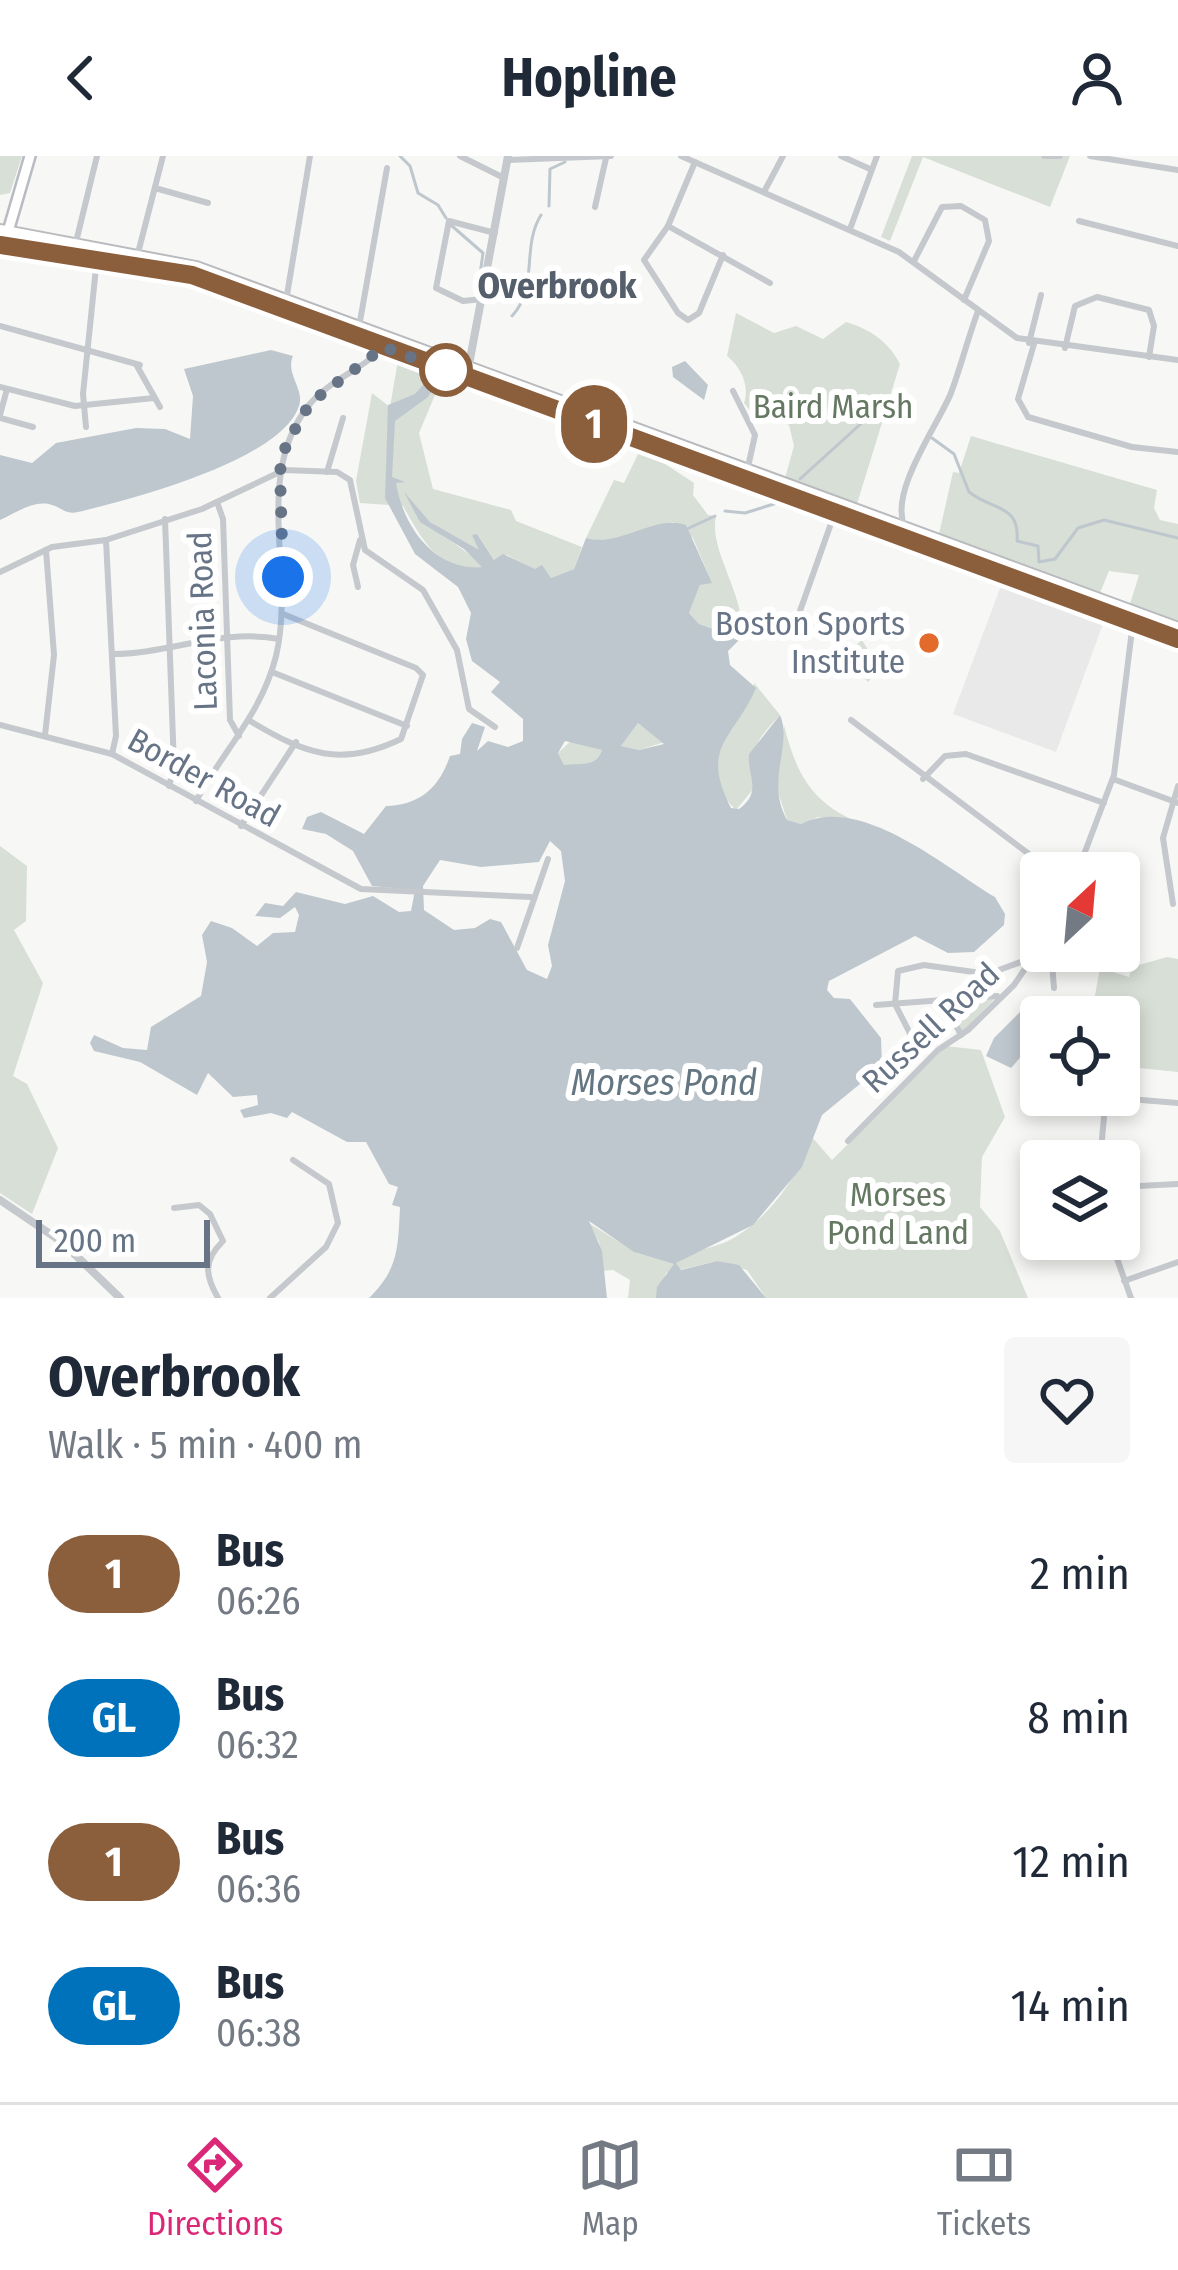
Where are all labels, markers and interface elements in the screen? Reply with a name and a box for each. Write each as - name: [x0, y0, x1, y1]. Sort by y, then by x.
- icon: back: [48, 45, 114, 111]
- icon: person: [1064, 45, 1130, 111]
- text: Hopline: [501, 46, 677, 110]
- district label: Overbrook: [477, 264, 637, 308]
- unlabelled marker: [421, 345, 471, 395]
- line badge: 1: [555, 385, 633, 463]
- park label: Baird Marsh: [753, 387, 913, 427]
- text: 1: [585, 399, 603, 449]
- street label: Laconia Road: [180, 531, 226, 711]
- your location: [253, 547, 313, 607]
- place label: Boston Sports Institute: [715, 604, 905, 682]
- marker: Boston Sports Institute: [916, 630, 942, 656]
- street label: Border Road: [121, 720, 287, 836]
- north arrow: [1020, 852, 1140, 972]
- map controls: [1020, 852, 1140, 1260]
- street label: Russell Road: [854, 954, 1008, 1102]
- button: locate: [1020, 996, 1140, 1116]
- water label: Morses Pond: [571, 1061, 757, 1105]
- button: layers: [1020, 1140, 1140, 1260]
- park label: Morses Pond Land: [827, 1175, 969, 1253]
- scale bar: [36, 1214, 210, 1267]
- text: 200 m: [54, 1221, 136, 1261]
- button: heart: [1004, 1337, 1130, 1463]
- text: Overbrook: [48, 1343, 300, 1411]
- text: Walk · 5 min · 400 m: [48, 1422, 363, 1468]
- text: Bus: [216, 1524, 284, 1578]
- text: 2 min: [1030, 1547, 1130, 1601]
- text: 1: [105, 1549, 123, 1599]
- text: 06:26: [216, 1578, 300, 1624]
- text: Bus: [216, 1668, 284, 1722]
- text: 8 min: [1027, 1691, 1130, 1745]
- text: GL: [92, 1693, 136, 1743]
- text: 06:32: [216, 1722, 299, 1768]
- text: Bus: [216, 1812, 284, 1866]
- text: 12 min: [1012, 1835, 1130, 1889]
- text: 1: [105, 1837, 123, 1887]
- text: 06:36: [216, 1866, 301, 1912]
- text: Bus: [216, 1956, 284, 2010]
- text: 14 min: [1010, 1979, 1130, 2033]
- text: GL: [92, 1981, 136, 2031]
- text: 06:38: [216, 2010, 301, 2056]
- tab: Directions: [147, 2132, 283, 2244]
- tab: Map: [577, 2132, 643, 2244]
- tab: Tickets: [937, 2132, 1031, 2244]

